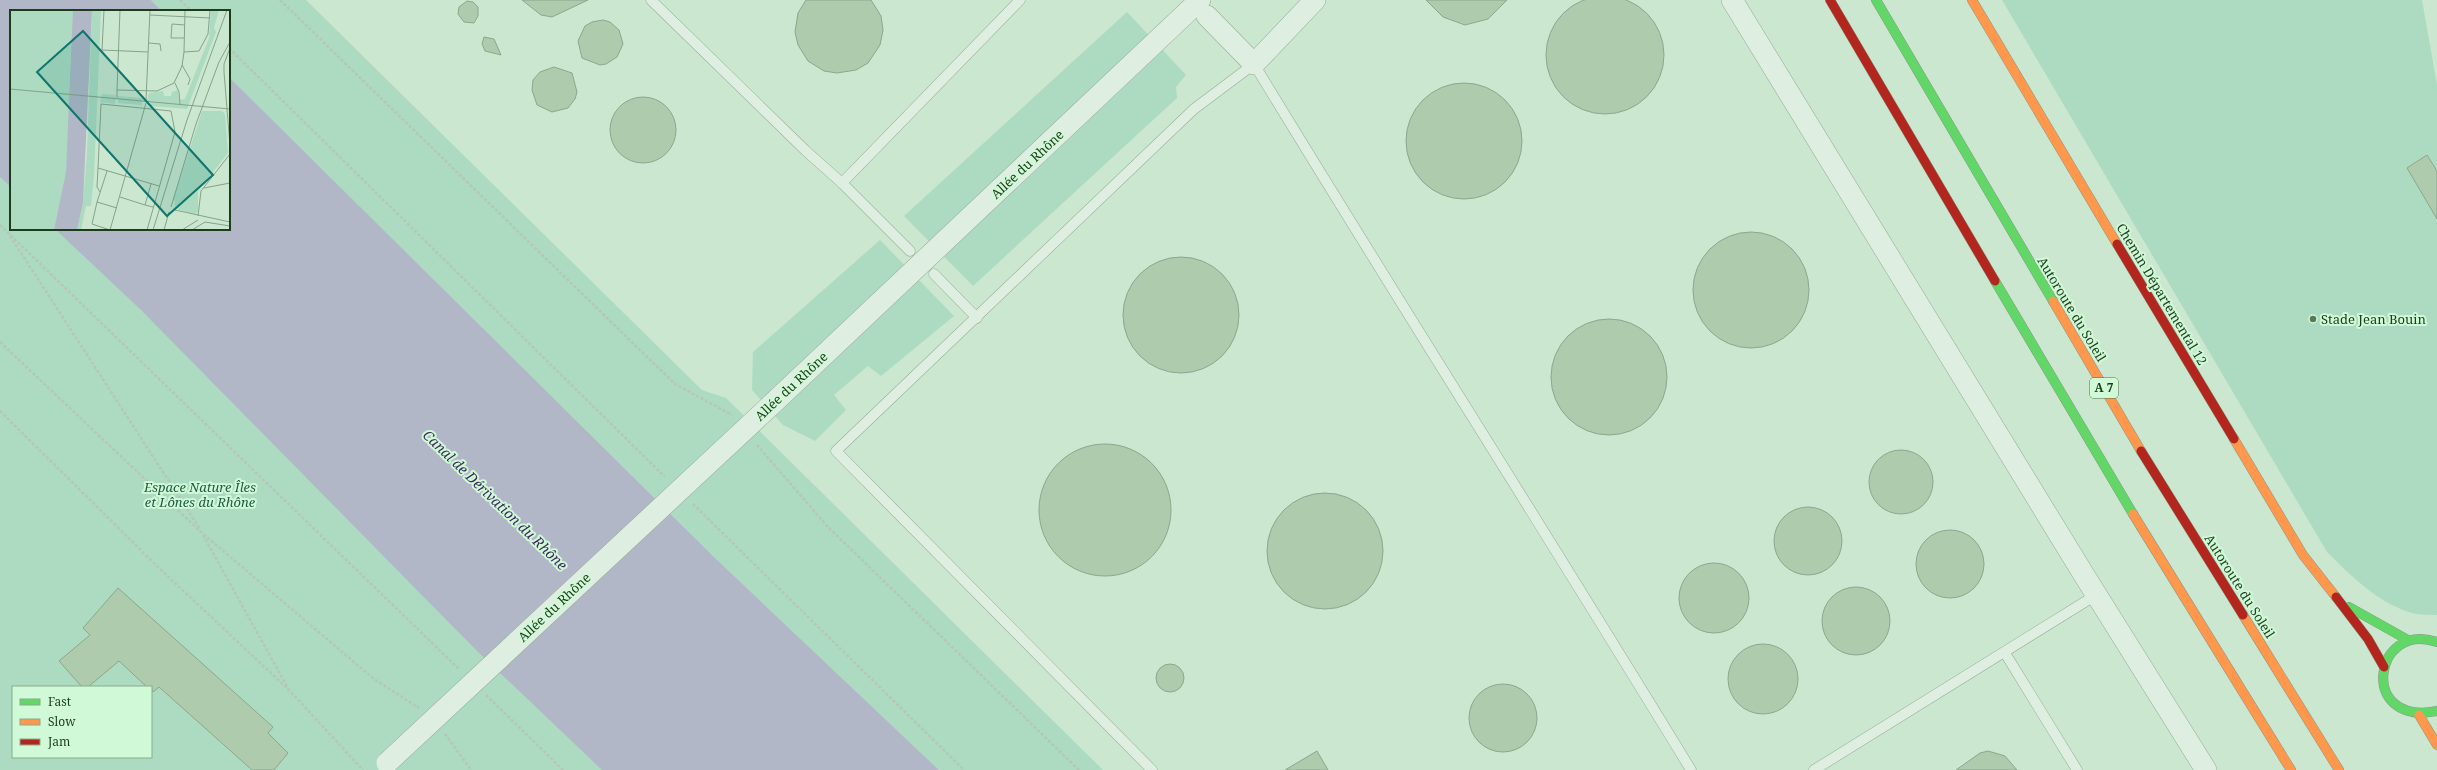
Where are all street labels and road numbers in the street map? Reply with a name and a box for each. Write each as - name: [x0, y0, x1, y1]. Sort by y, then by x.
- street label: Allée du Rhône: [987, 125, 1067, 203]
- street label: Chemin Départemental 12: [2113, 220, 2211, 368]
- street label: Autoroute du Soleil: [2034, 253, 2110, 365]
- street label: Allée du Rhône: [751, 347, 831, 425]
- road number: A 7: [2090, 378, 2118, 398]
- street label: Autoroute du Soleil: [2201, 531, 2279, 641]
- street label: Allée du Rhône: [514, 568, 594, 646]

